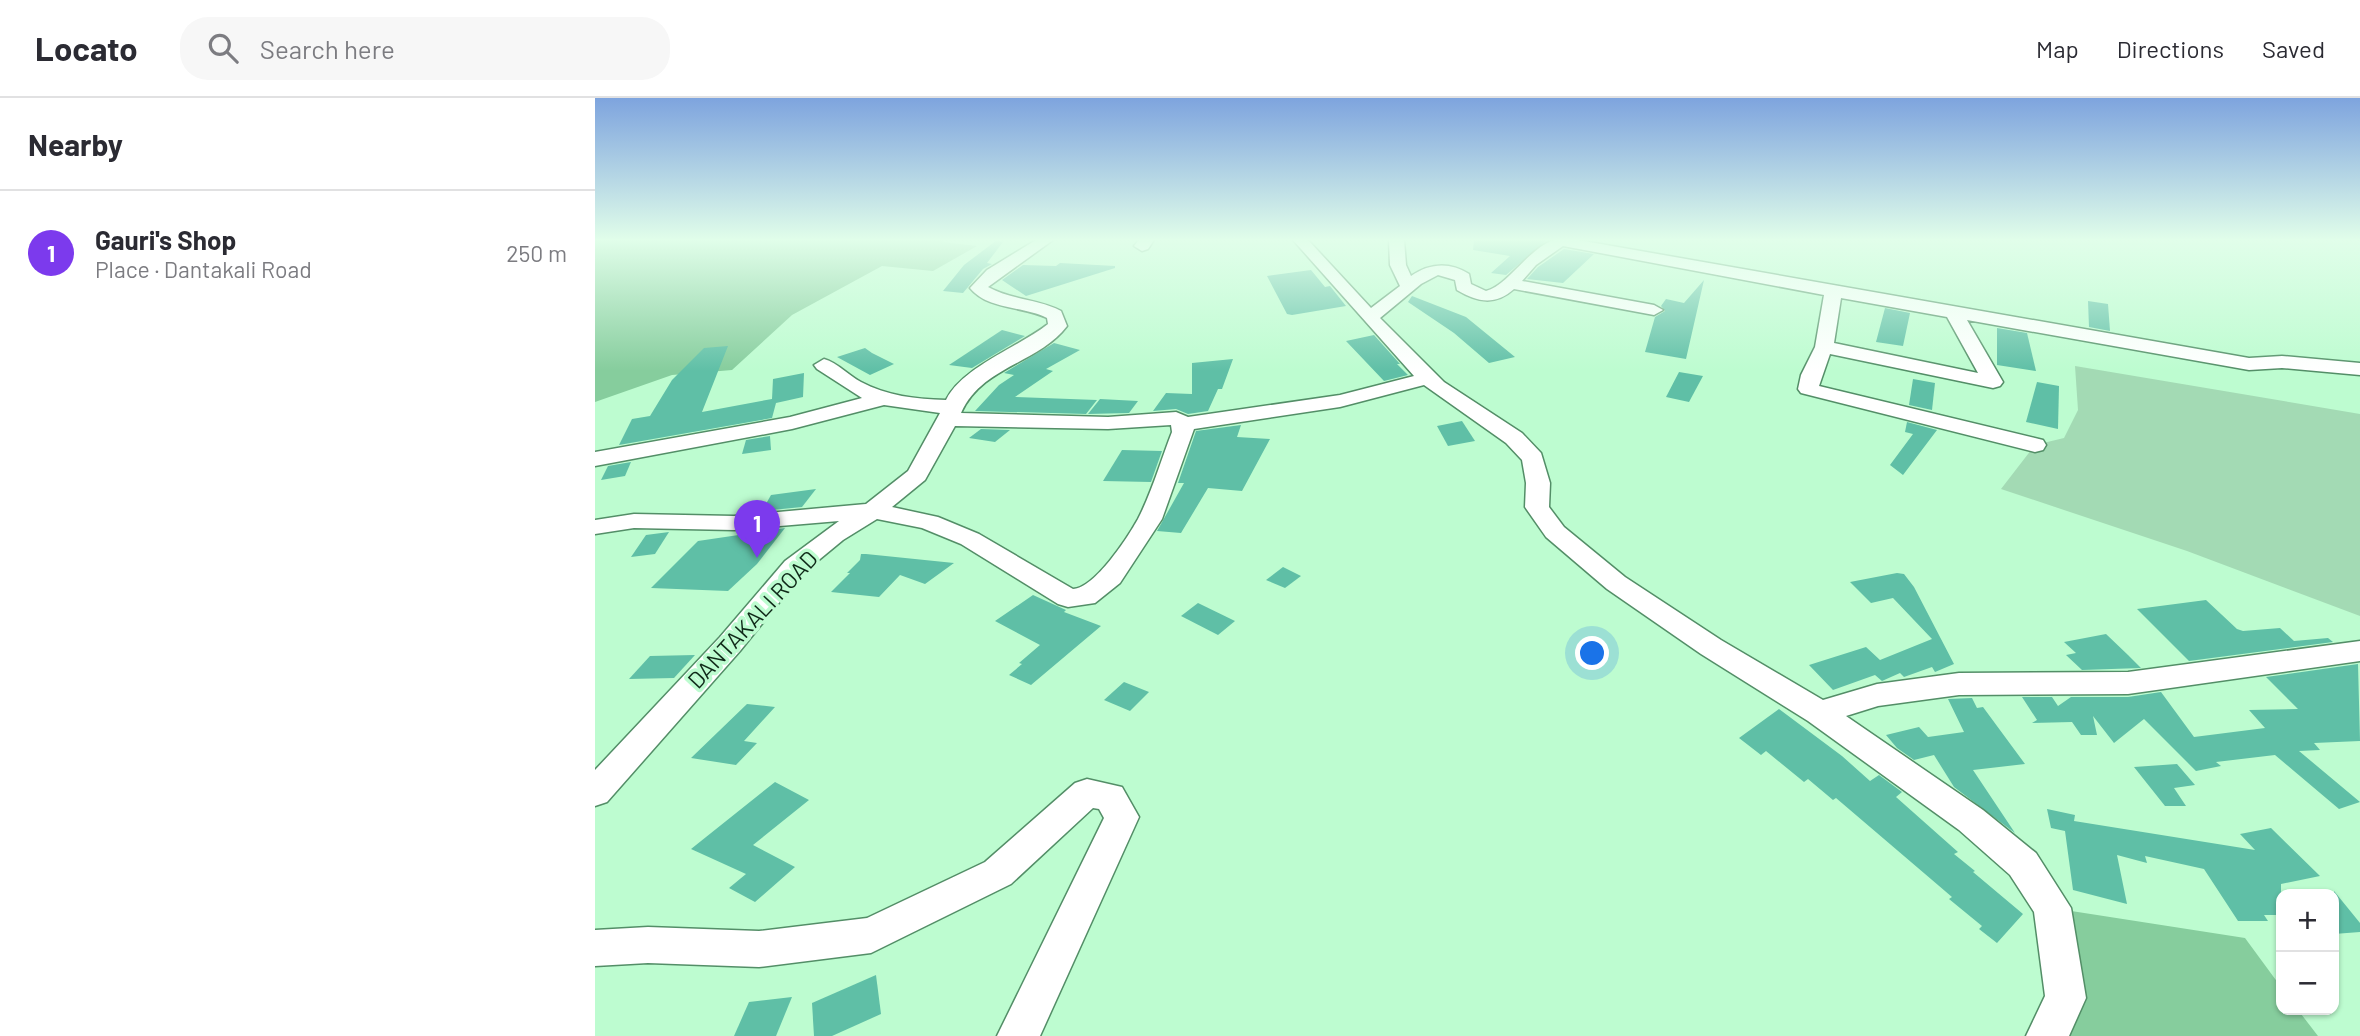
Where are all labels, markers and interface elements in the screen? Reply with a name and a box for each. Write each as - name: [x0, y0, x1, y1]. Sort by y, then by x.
- search box: [180, 17, 670, 80]
- text: Locato: [35, 28, 138, 68]
- icon: search: [204, 29, 242, 67]
- text: Search here: [260, 33, 395, 64]
- text: Map: [2036, 34, 2079, 63]
- text: Directions: [2117, 34, 2224, 63]
- text: Saved: [2262, 34, 2325, 63]
- text: Nearby: [28, 126, 123, 162]
- text: Gauri's Shop: [95, 224, 236, 255]
- text: 1: [47, 239, 55, 267]
- text: 250 m: [506, 239, 567, 267]
- text: Place · Dantakali Road: [95, 255, 312, 283]
- pin: 1: [734, 500, 780, 558]
- street label: DANTAKALI ROAD: [681, 544, 823, 694]
- your location: [1575, 636, 1609, 670]
- map controls: [2276, 889, 2339, 1015]
- button: +: [2276, 889, 2339, 952]
- button: −: [2276, 952, 2339, 1015]

